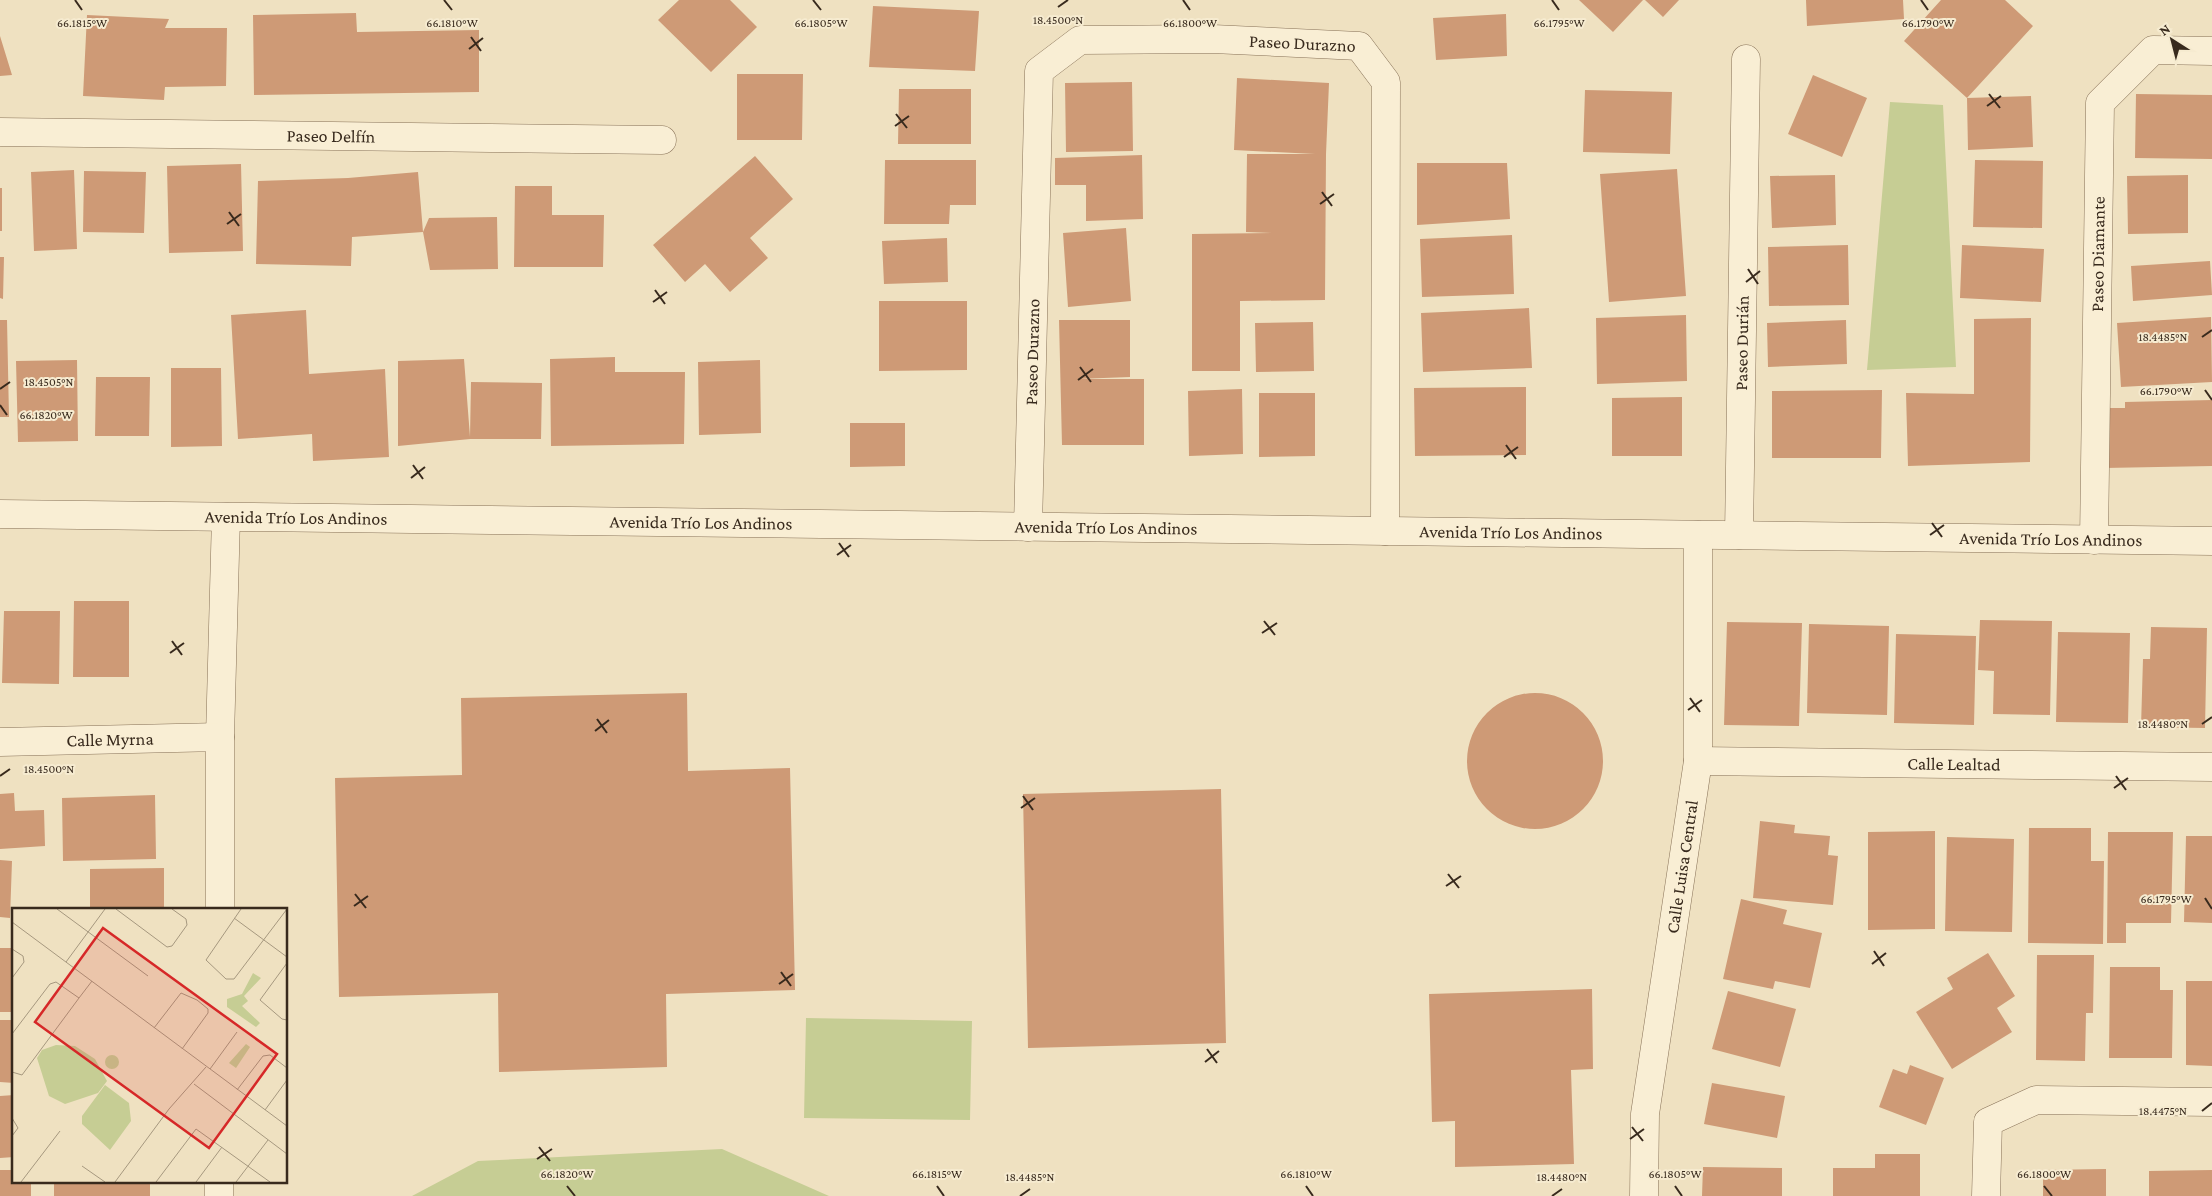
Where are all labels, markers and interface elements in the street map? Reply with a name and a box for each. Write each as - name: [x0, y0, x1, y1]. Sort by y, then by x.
- text: 18.4500°N: [1033, 13, 1083, 27]
- north arrow: [2147, 15, 2197, 65]
- text: 66.1815°W: [57, 16, 107, 30]
- text: 66.1810°W: [426, 16, 478, 30]
- text: 66.1805°W: [795, 16, 847, 30]
- text: 66.1800°W: [1163, 16, 1217, 30]
- text: 66.1795°W: [1533, 16, 1585, 30]
- text: 66.1790°W: [1902, 16, 1954, 30]
- text: N: [2156, 20, 2173, 39]
- street label: Paseo Durazno: [1249, 31, 1356, 56]
- street label: Paseo Delfín: [286, 125, 376, 147]
- street label: Paseo Diamante: [2087, 196, 2109, 312]
- street label: Paseo Durián: [1731, 295, 1753, 391]
- street label: Paseo Durazno: [1021, 298, 1044, 406]
- text: 18.4485°N: [2139, 330, 2188, 344]
- text: 18.4505°N: [25, 375, 74, 389]
- text: 66.1790°W: [2140, 384, 2192, 398]
- text: 66.1820°W: [19, 408, 73, 422]
- street label: Avenida Trío Los Andinos: [204, 506, 388, 529]
- street label: Avenida Trío Los Andinos: [609, 511, 793, 534]
- street label: Avenida Trío Los Andinos: [1014, 516, 1197, 539]
- street label: Avenida Trío Los Andinos: [1419, 521, 1602, 544]
- street label: Avenida Trío Los Andinos: [1959, 528, 2142, 550]
- text: 18.4480°N: [2138, 717, 2188, 731]
- street label: Calle Myrna: [66, 729, 154, 750]
- street label: Calle Lealtad: [1907, 753, 2001, 775]
- text: 18.4500°N: [24, 762, 74, 776]
- street label: Calle Luisa Central: [1662, 798, 1702, 935]
- text: 66.1795°W: [2140, 892, 2192, 906]
- inset map: [12, 908, 288, 1184]
- text: 18.4475°N: [2139, 1104, 2187, 1118]
- text: 66.1820°W: [540, 1167, 594, 1181]
- text: 66.1815°W: [912, 1167, 962, 1181]
- text: 66.1810°W: [1280, 1167, 1332, 1181]
- text: 66.1805°W: [1649, 1167, 1701, 1181]
- text: 66.1800°W: [2017, 1167, 2071, 1181]
- text: 18.4485°N: [1006, 1170, 1055, 1184]
- text: 18.4480°N: [1537, 1170, 1587, 1184]

